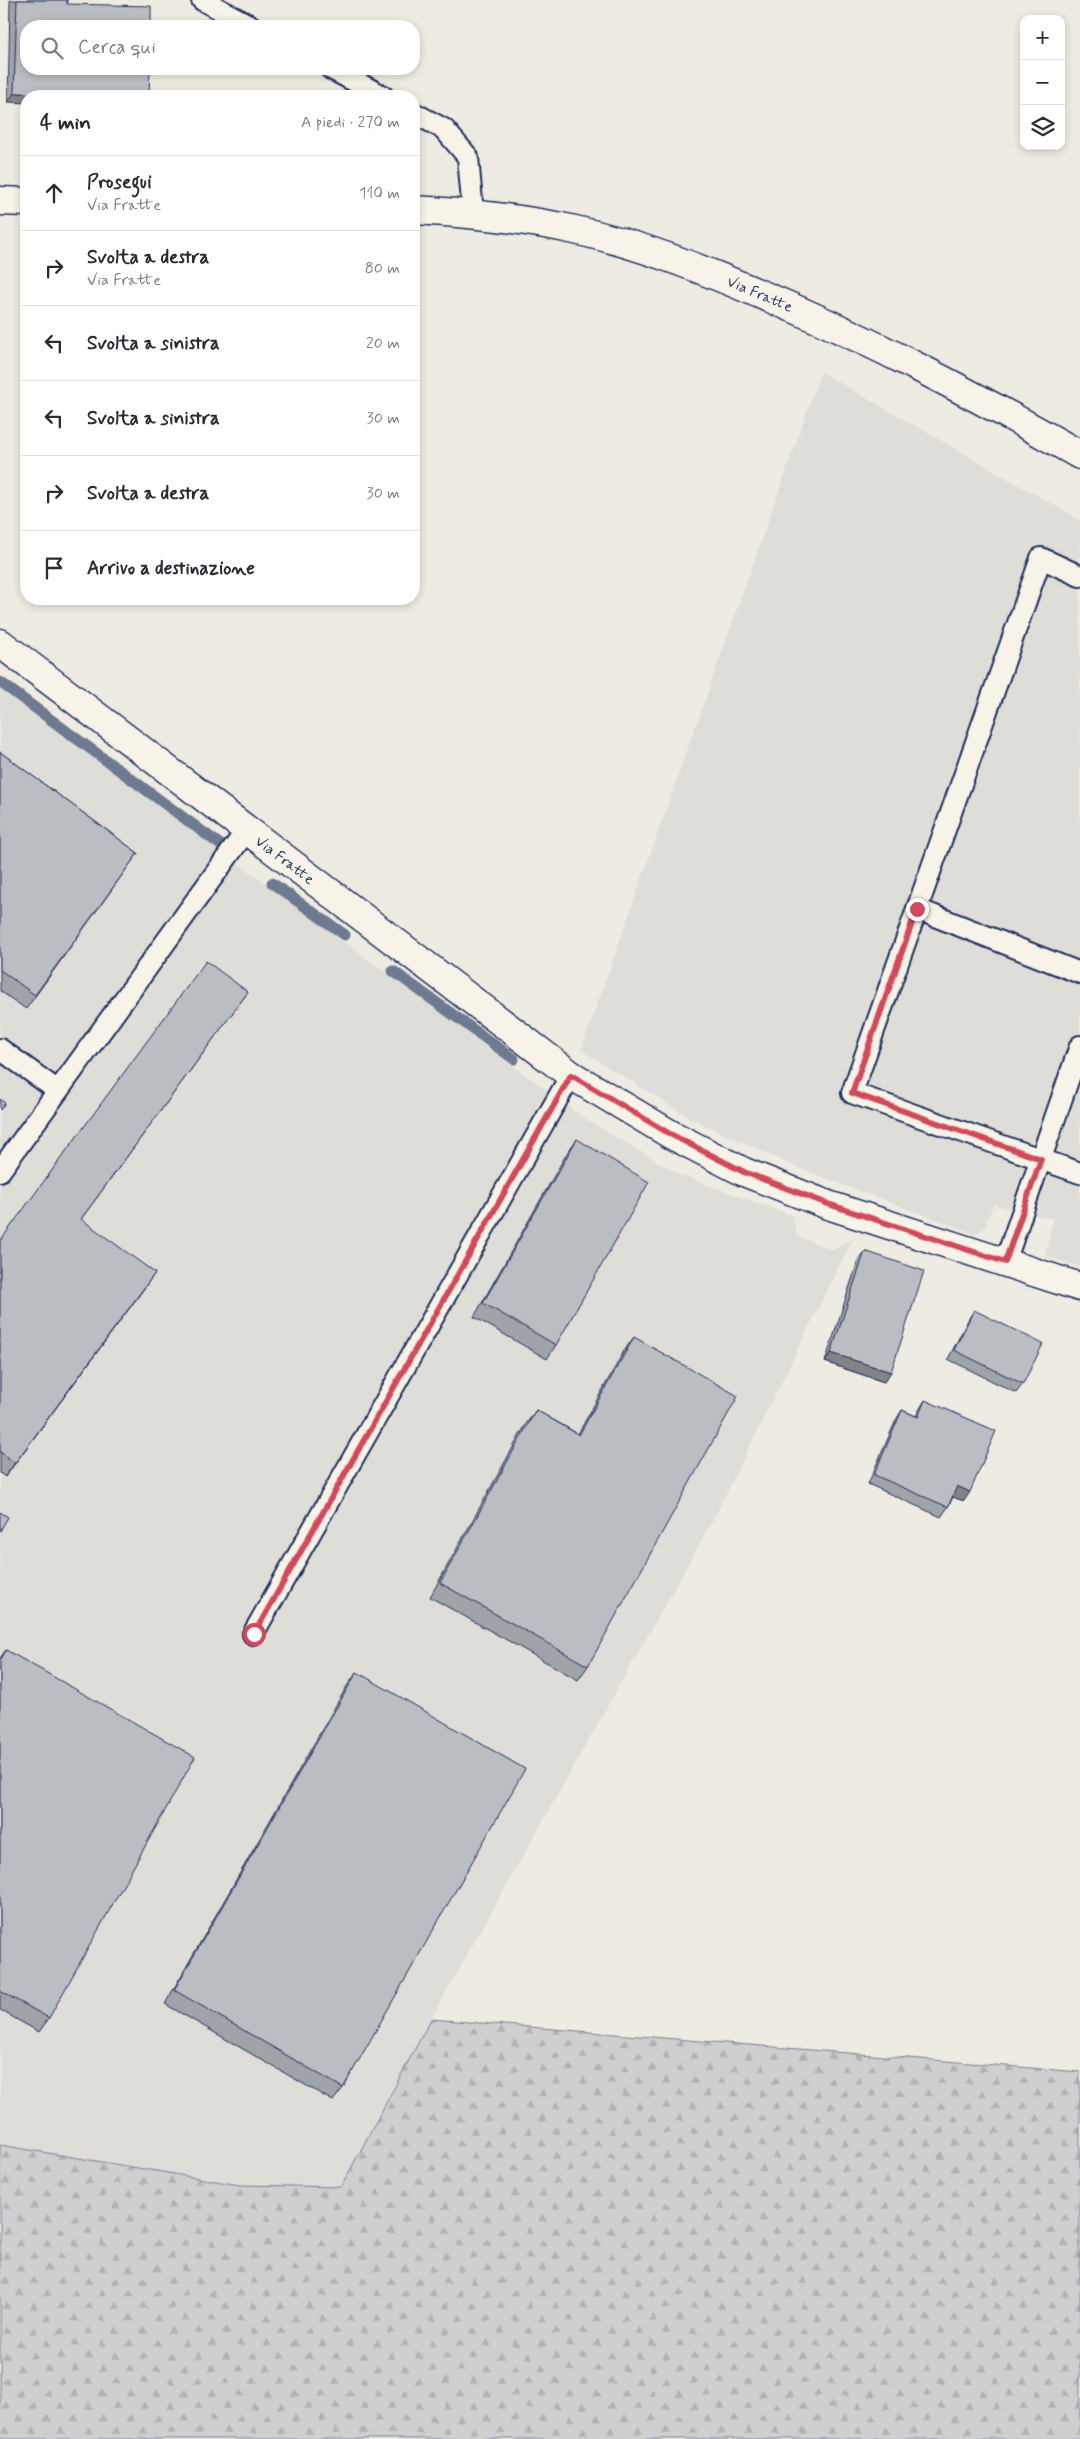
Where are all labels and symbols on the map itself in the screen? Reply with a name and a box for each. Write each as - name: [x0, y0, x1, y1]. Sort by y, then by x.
- street label: Via Fratte: [724, 272, 795, 318]
- street label: Via Fratte: [251, 832, 318, 890]
- route end: [906, 898, 929, 921]
- route start: [243, 1623, 266, 1646]

